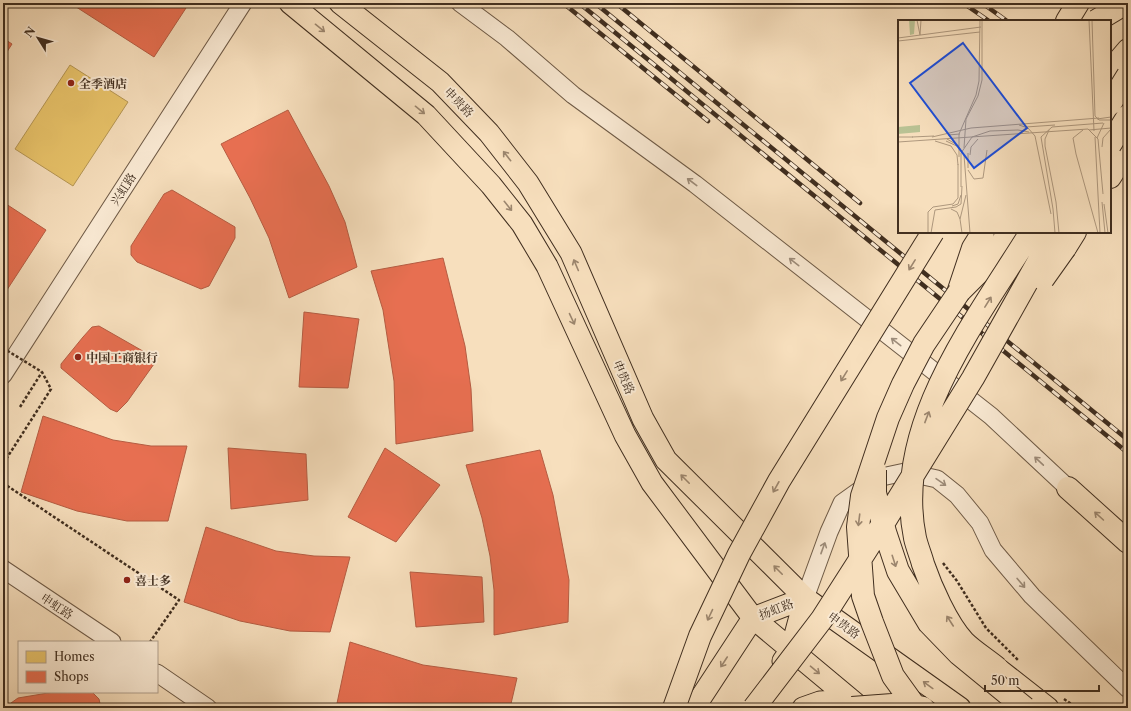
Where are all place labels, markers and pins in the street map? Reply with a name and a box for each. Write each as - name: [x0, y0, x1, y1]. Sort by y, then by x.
- place label: 全季酒店: [79, 76, 127, 91]
- marker: 全季酒店: [66, 78, 76, 88]
- place label: 中国工商银行: [86, 350, 158, 365]
- marker: 中国工商银行: [73, 352, 83, 362]
- place label: 喜士多: [135, 573, 171, 588]
- marker: 喜士多: [122, 575, 132, 585]

